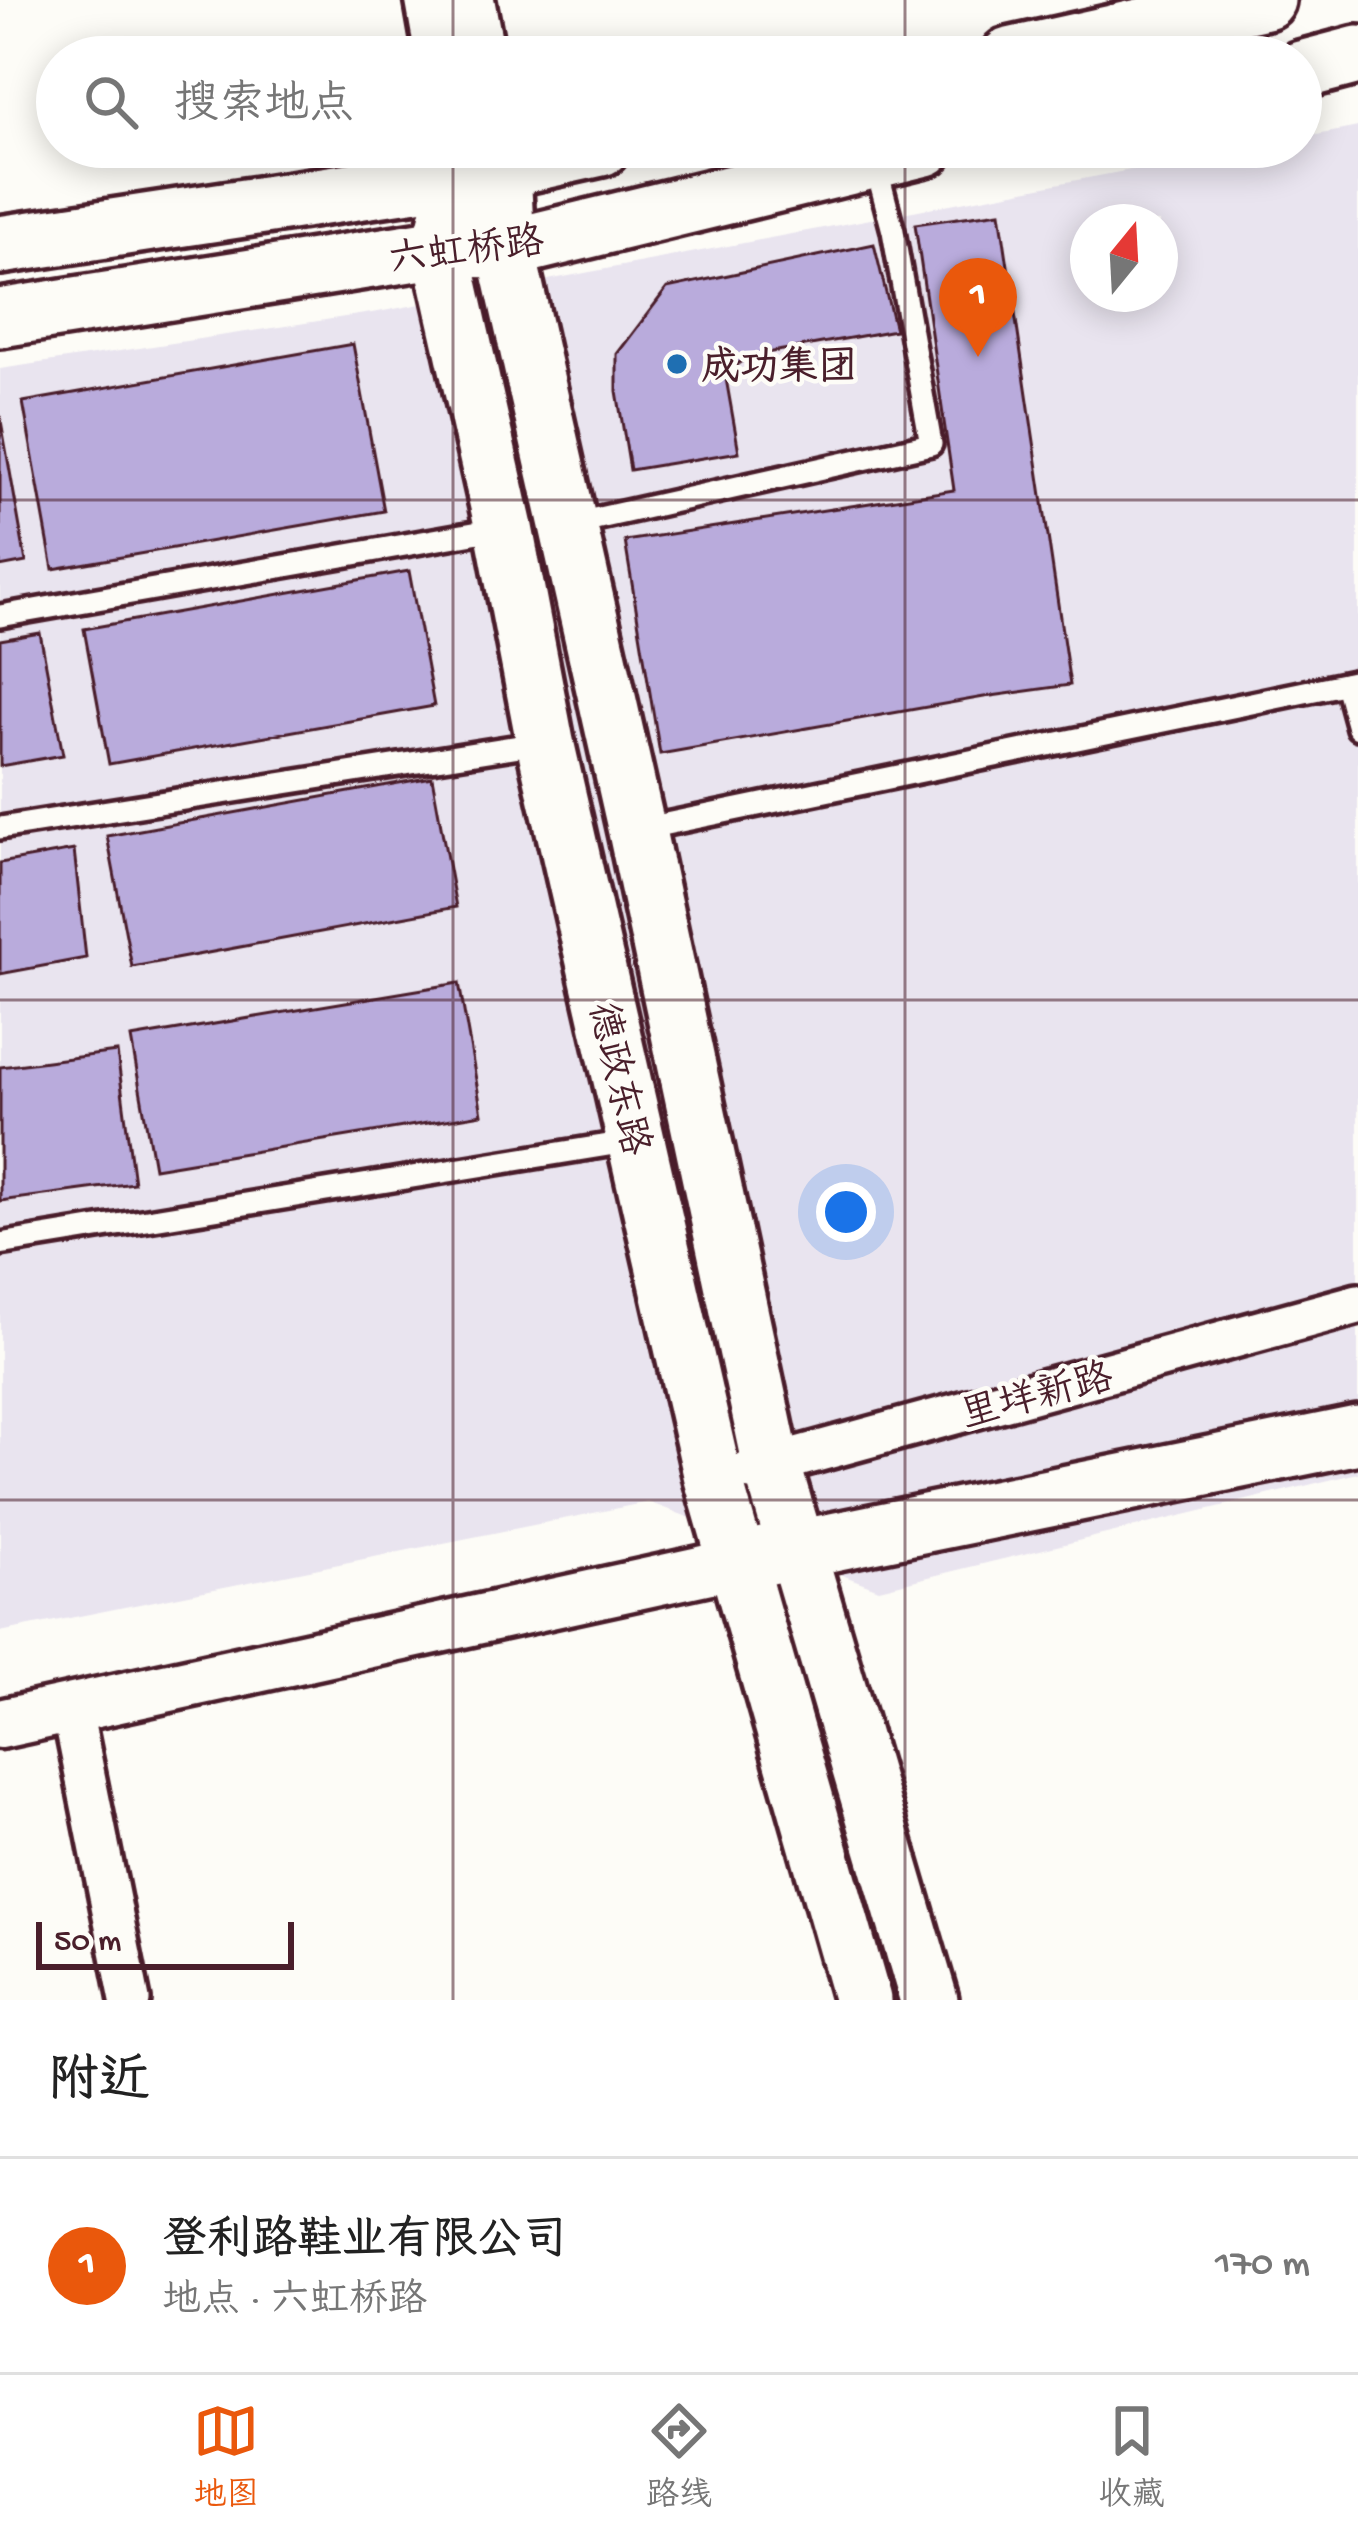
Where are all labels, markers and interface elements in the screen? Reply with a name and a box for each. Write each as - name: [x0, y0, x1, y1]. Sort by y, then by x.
- search box: [36, 36, 1322, 168]
- icon: search: [78, 69, 144, 135]
- text: 搜索地点: [174, 81, 354, 134]
- north arrow: [1070, 204, 1178, 312]
- street label: 六虹桥路: [386, 219, 547, 286]
- pin: 1: [939, 258, 1017, 357]
- place label: 成功集团: [701, 345, 857, 394]
- marker: 成功集团: [664, 351, 690, 377]
- street label: 德政东路: [575, 998, 658, 1161]
- your location: [816, 1182, 876, 1242]
- street label: 里垟新路: [956, 1354, 1119, 1442]
- scale bar: [36, 1916, 294, 1969]
- text: 50 m: [54, 1924, 121, 1962]
- text: 附近: [48, 2055, 150, 2115]
- text: 登利路鞋业有限公司: [162, 2217, 567, 2270]
- text: 1: [79, 2243, 95, 2289]
- text: 170 m: [1215, 2243, 1310, 2289]
- text: 地点 · 六虹桥路: [162, 2280, 427, 2326]
- tab: 地图: [193, 2398, 259, 2517]
- tab: 路线: [646, 2398, 712, 2517]
- tab: 收藏: [1099, 2398, 1165, 2517]

